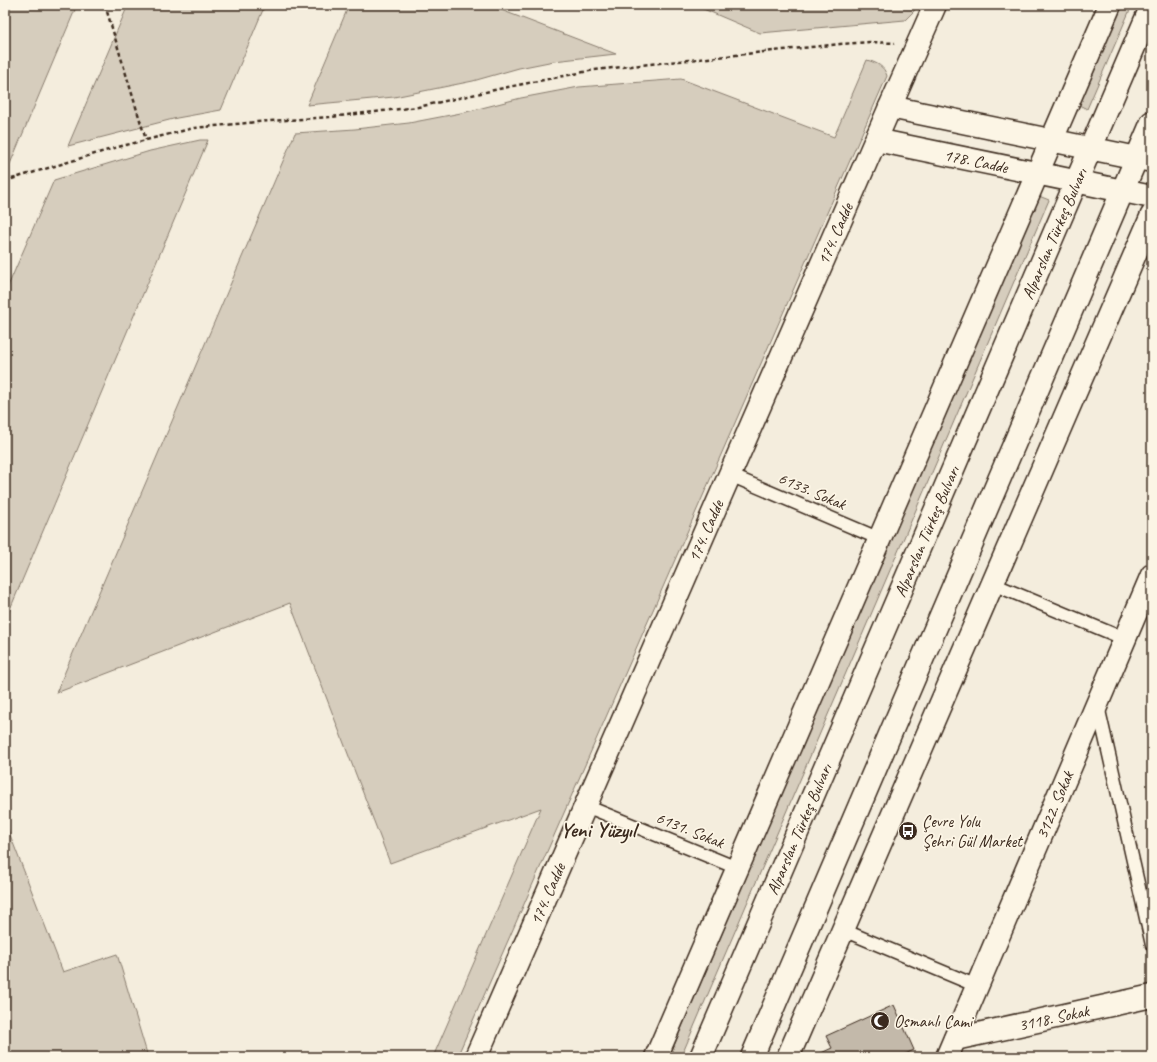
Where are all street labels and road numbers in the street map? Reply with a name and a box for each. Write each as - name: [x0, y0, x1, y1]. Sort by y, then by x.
- street label: 178. Cadde: [942, 144, 1011, 178]
- street label: Alparslan Türkeş Bulvarı: [1017, 164, 1092, 302]
- street label: 174. Cadde: [812, 199, 858, 268]
- street label: Alparslan Türkeş Bulvarı: [889, 462, 964, 600]
- street label: 6133. Sokak: [775, 467, 851, 515]
- street label: 174. Cadde: [683, 496, 728, 565]
- street label: Alparslan Türkeş Bulvarı: [761, 760, 836, 898]
- street label: 3122. Sokak: [1031, 766, 1079, 842]
- street label: 6131. Sokak: [653, 807, 729, 854]
- street label: 174. Cadde: [525, 859, 570, 928]
- street label: 3118. Sokak: [1017, 999, 1093, 1035]

